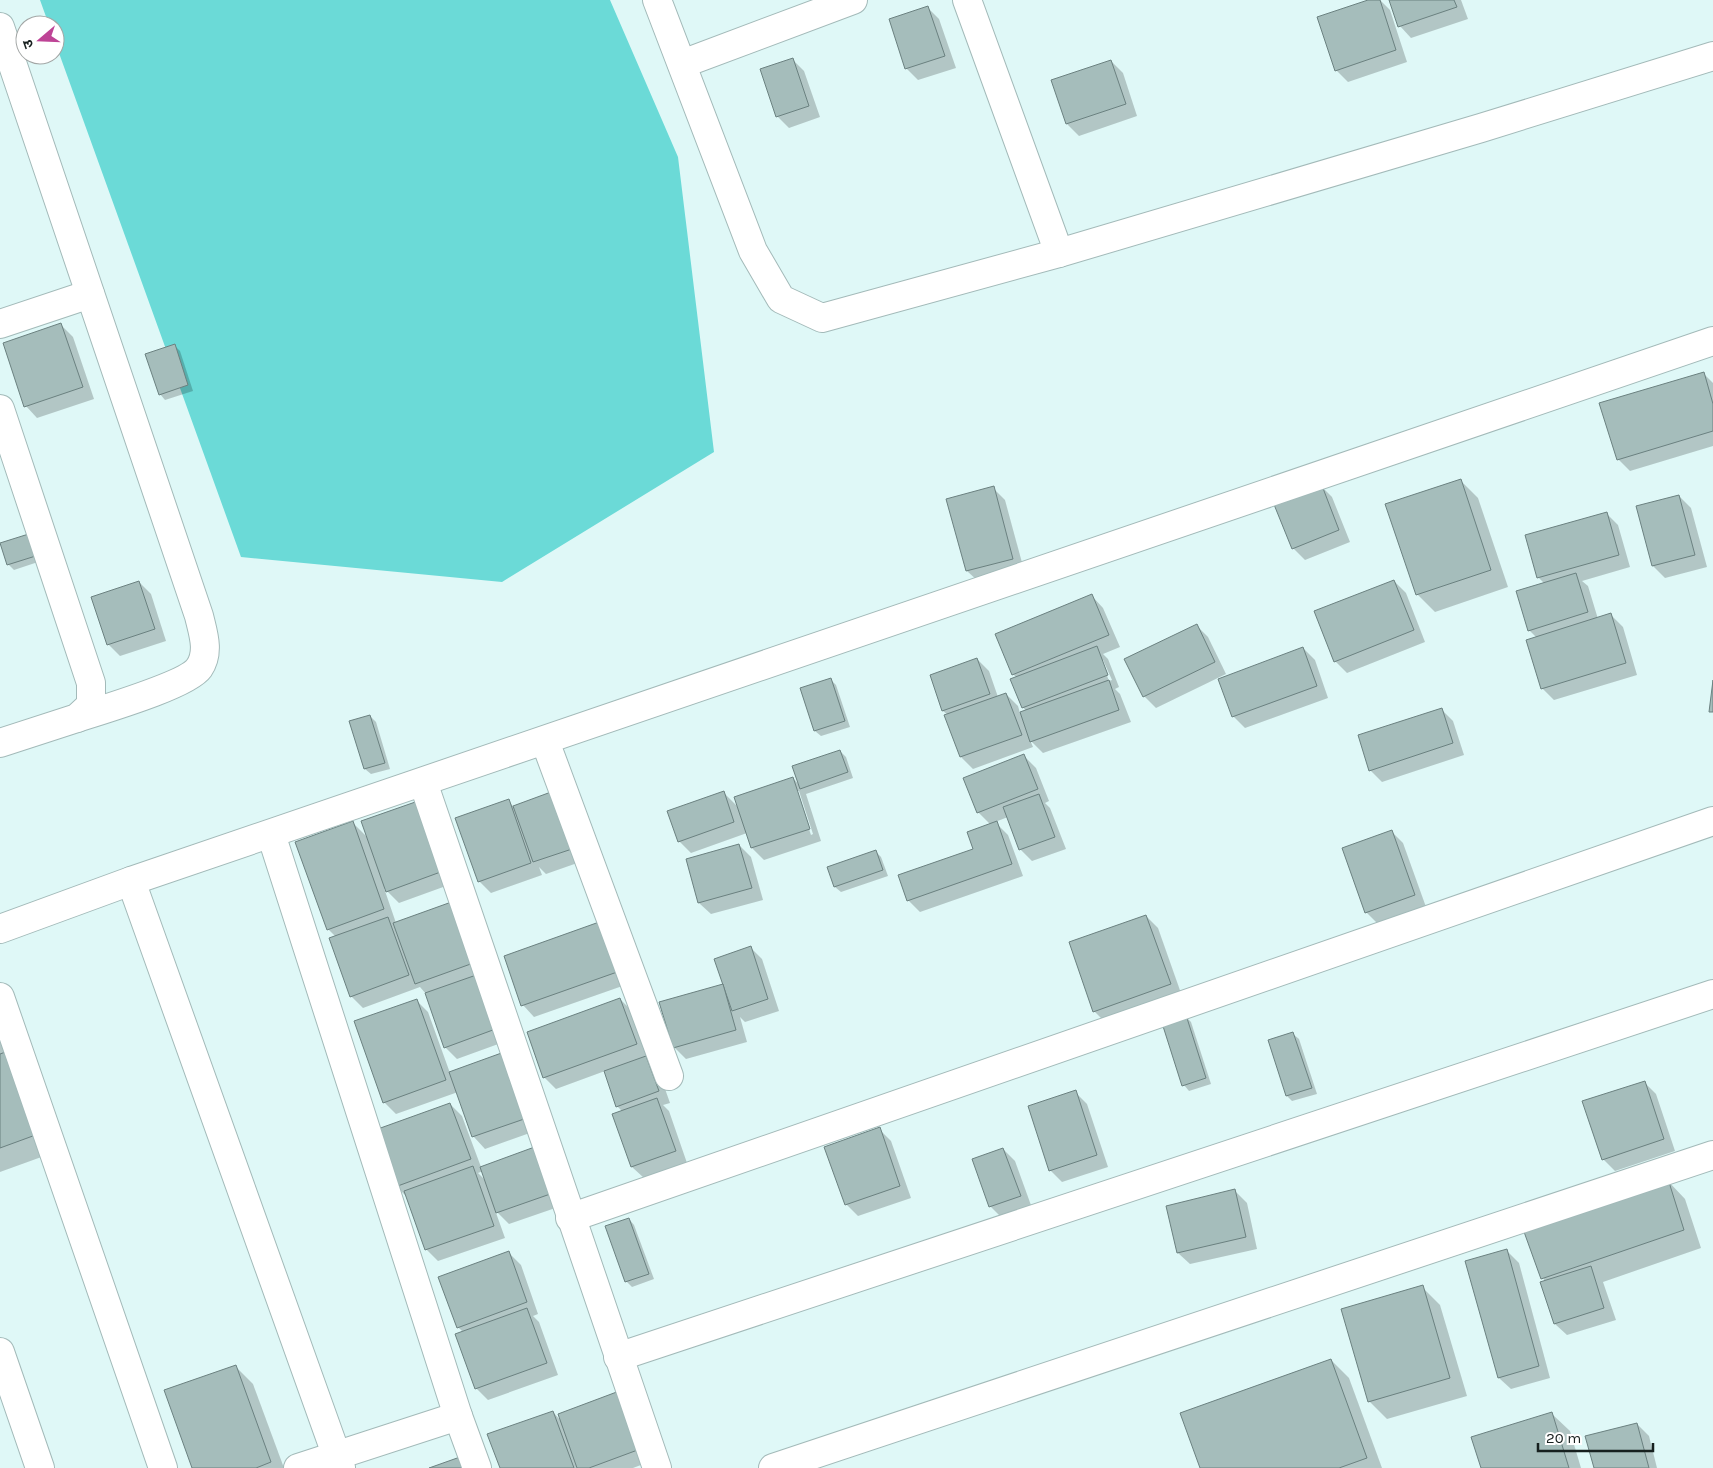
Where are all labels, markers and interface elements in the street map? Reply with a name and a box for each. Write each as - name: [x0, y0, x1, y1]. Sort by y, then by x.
- north arrow: [15, 15, 65, 65]
- text: उ: [19, 37, 38, 51]
- scale bar: [1538, 1420, 1653, 1452]
- text: 20 m: [1546, 1429, 1581, 1447]

